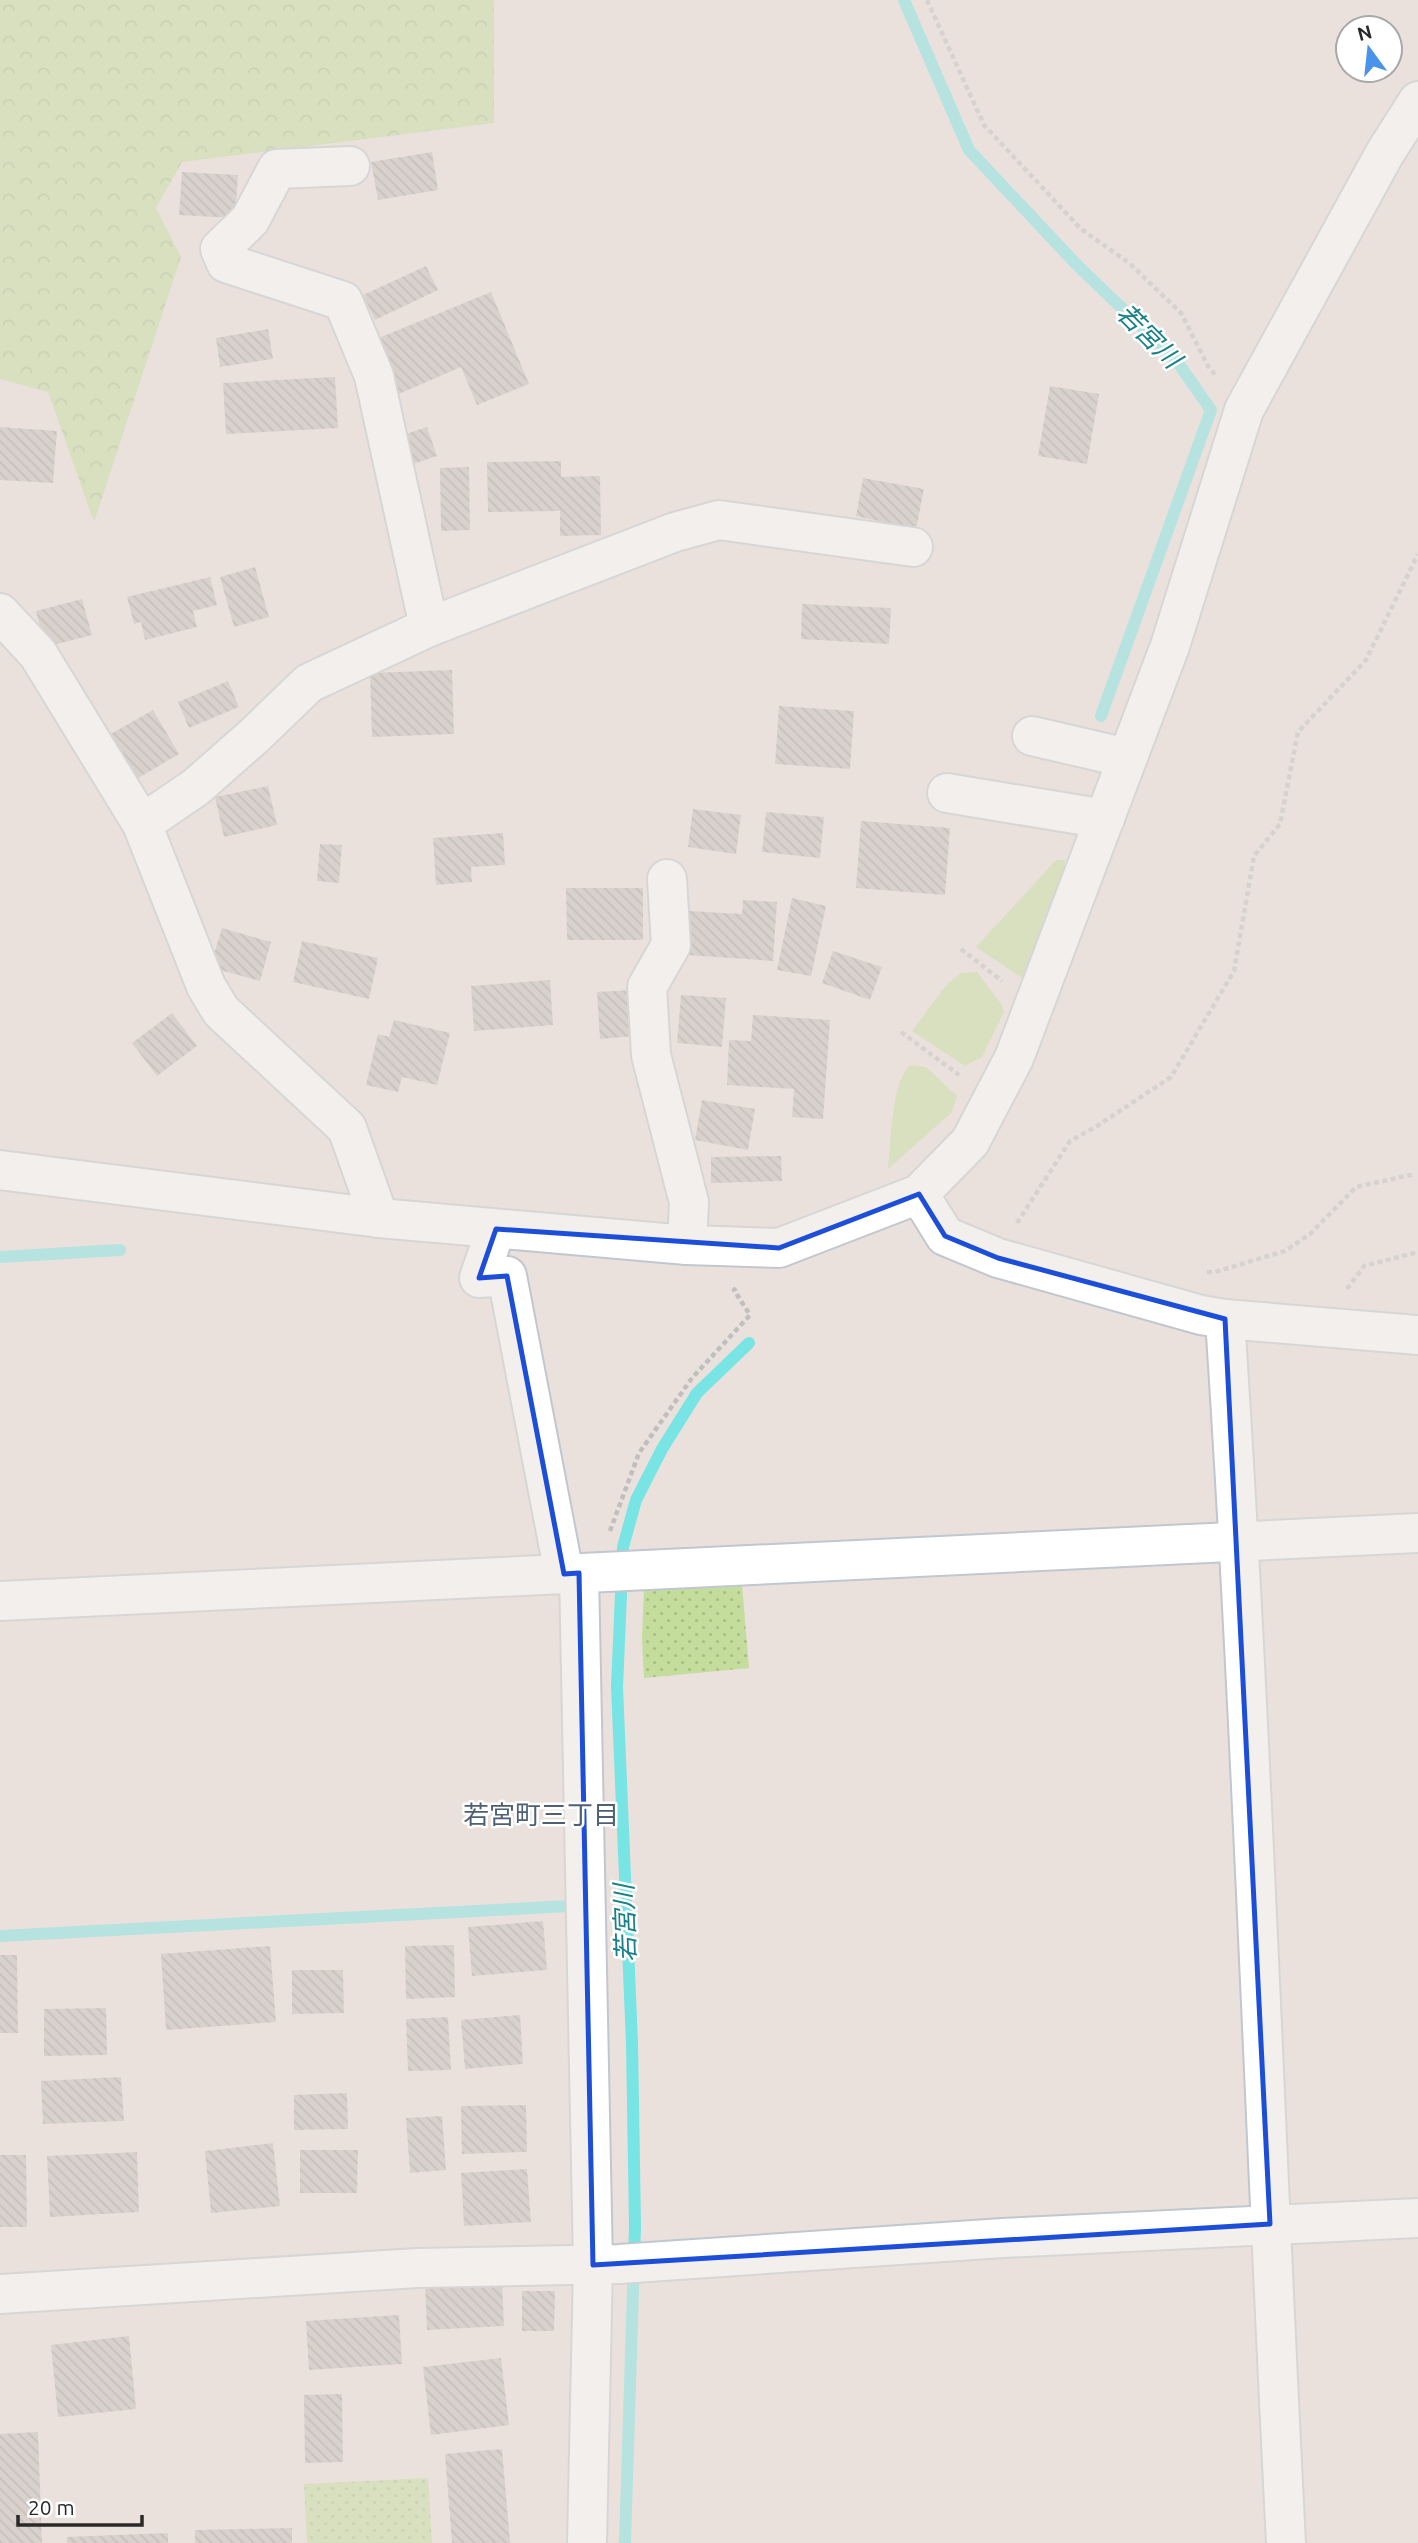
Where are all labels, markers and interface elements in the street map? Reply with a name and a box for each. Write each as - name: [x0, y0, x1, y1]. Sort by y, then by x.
- north arrow: [1334, 14, 1404, 84]
- text: N: [1355, 20, 1374, 45]
- water label: 若宮川: [1112, 298, 1189, 376]
- district label: 若宮町三丁目: [463, 1800, 619, 1829]
- water label: 若宮川: [609, 1881, 640, 1963]
- scale bar: [18, 2484, 142, 2528]
- text: 20 m: [28, 2495, 75, 2519]

